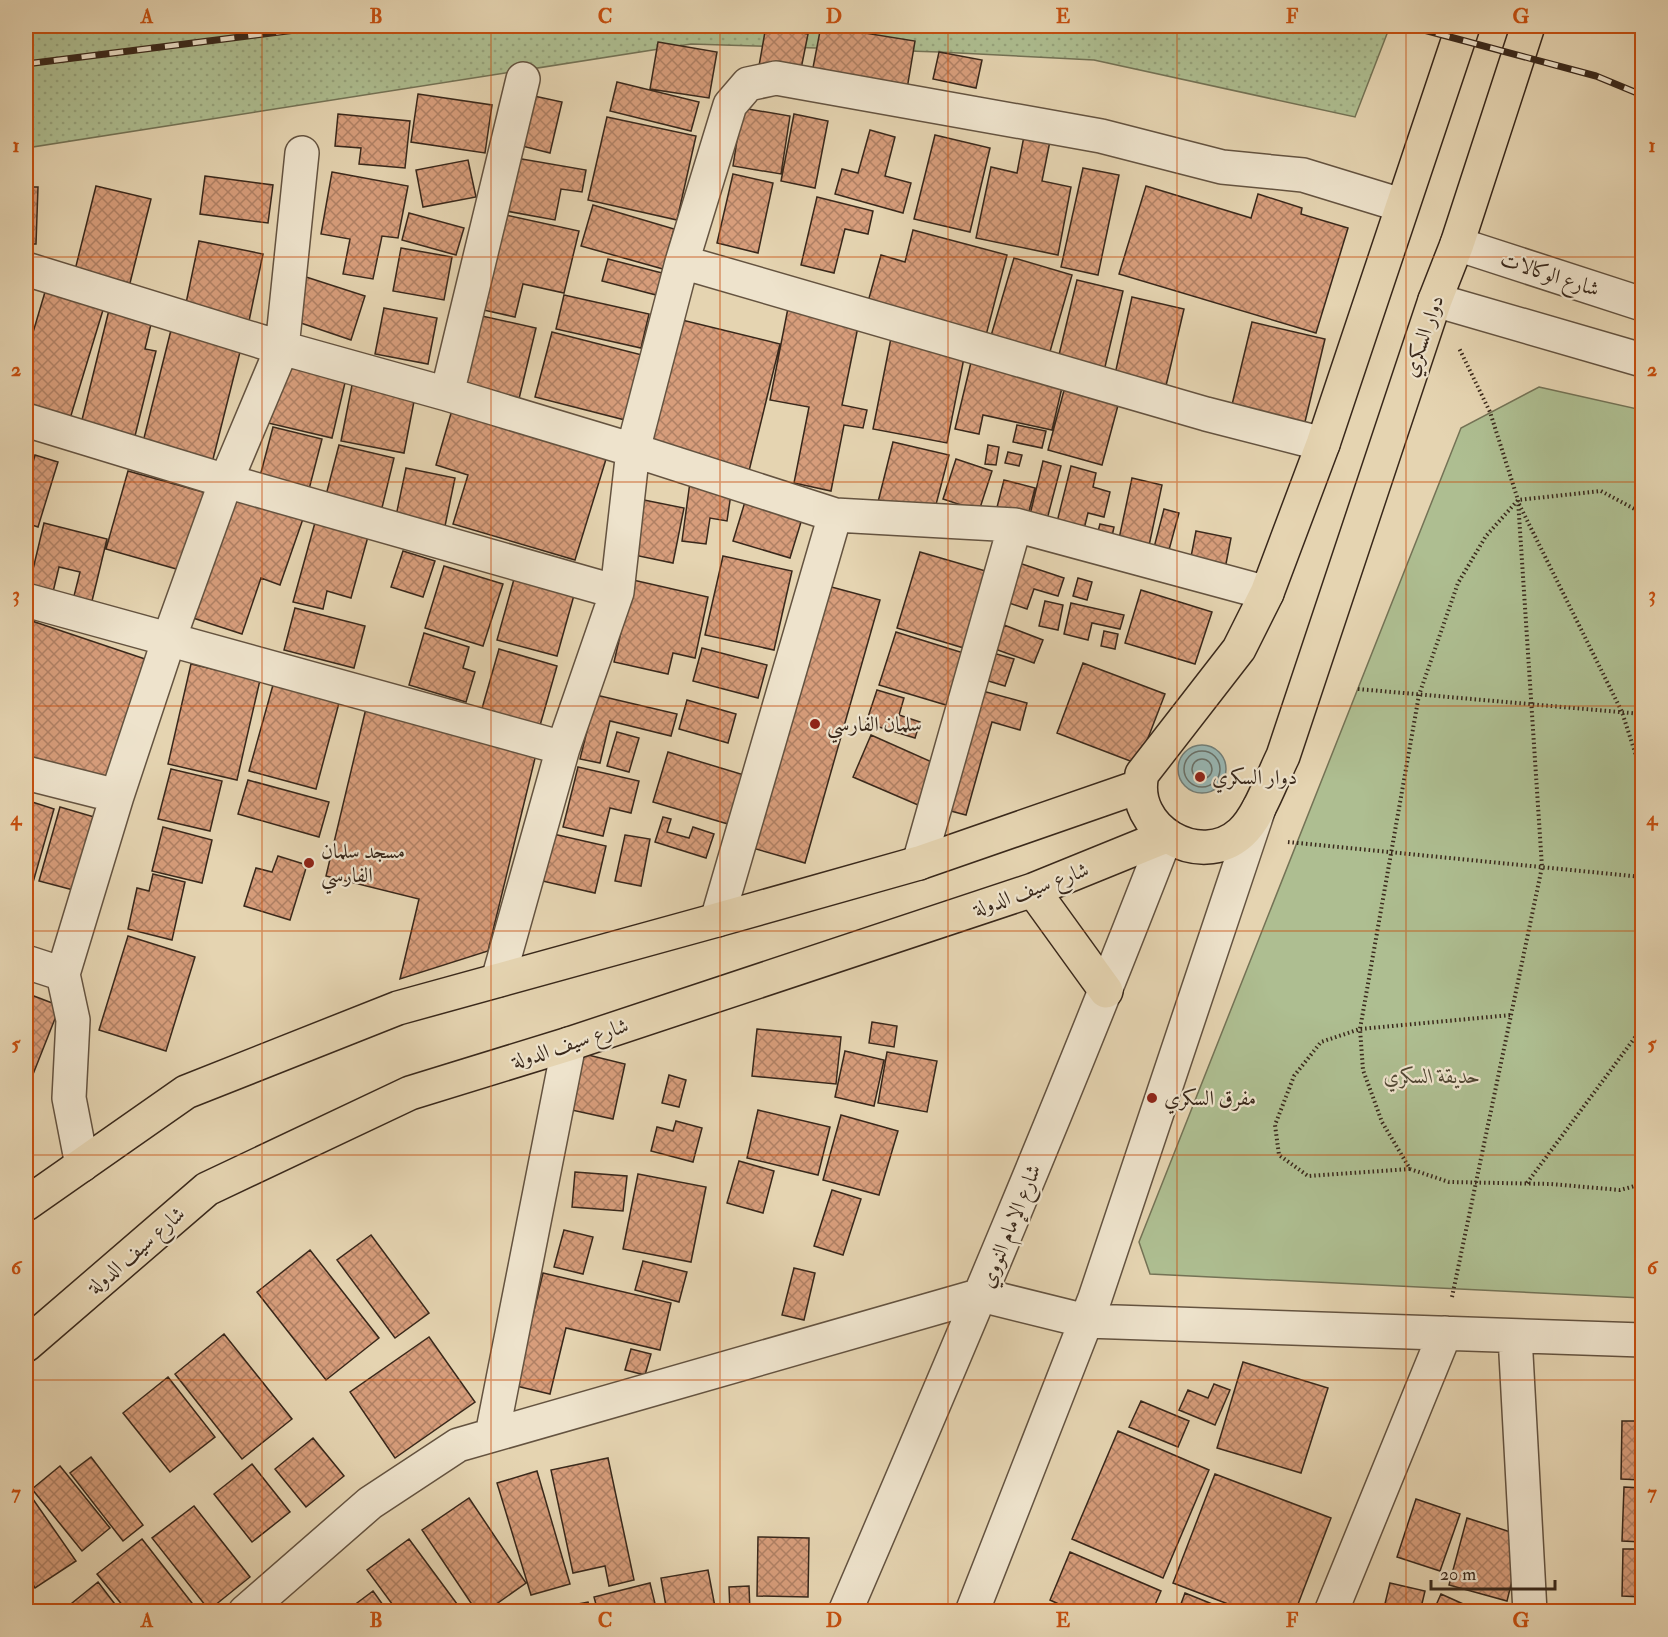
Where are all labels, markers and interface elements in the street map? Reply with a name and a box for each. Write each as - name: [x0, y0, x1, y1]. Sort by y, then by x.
- text: A: [140, 4, 154, 29]
- text: B: [369, 4, 383, 29]
- text: C: [598, 4, 612, 29]
- text: D: [826, 4, 842, 29]
- text: E: [1056, 4, 1071, 29]
- text: F: [1286, 4, 1299, 29]
- text: G: [1513, 4, 1530, 29]
- text: 1: [12, 133, 20, 158]
- text: 1: [1648, 133, 1656, 158]
- street label: شارع الوكالات: [1496, 246, 1603, 307]
- street label: دوار السكري: [1397, 291, 1452, 382]
- text: 2: [11, 357, 21, 382]
- text: 2: [1647, 357, 1657, 382]
- text: 3: [12, 582, 20, 607]
- text: 3: [1648, 582, 1656, 607]
- place label: سلمان الفارسي: [827, 711, 922, 744]
- marker: سلمان الفارسي: [808, 717, 822, 731]
- place label: دوار السكري: [1212, 764, 1297, 793]
- marker: دوار السكري: [1193, 770, 1207, 784]
- text: 4: [10, 806, 23, 831]
- text: 4: [1646, 806, 1659, 831]
- place label: مسجد سلمان الفارسي: [321, 838, 405, 895]
- marker: مسجد سلمان الفارسي: [302, 856, 316, 870]
- street label: شارع سيف الدولة: [969, 856, 1094, 927]
- street label: شارع سيف الدولة: [507, 1012, 633, 1079]
- text: 5: [12, 1031, 22, 1056]
- text: 5: [1648, 1031, 1658, 1056]
- park label: حديقة السكري: [1383, 1063, 1481, 1092]
- place label: مفرق السكري: [1164, 1085, 1256, 1114]
- marker: مفرق السكري: [1145, 1091, 1159, 1105]
- street label: شارع الإمام النووي: [973, 1160, 1051, 1293]
- street label: شارع سيف الدولة: [81, 1200, 193, 1304]
- text: 6: [11, 1255, 23, 1280]
- text: 6: [1647, 1255, 1659, 1280]
- text: 7: [11, 1480, 21, 1505]
- text: 7: [1647, 1480, 1657, 1505]
- scale bar: [1431, 1553, 1556, 1591]
- text: 20 m: [1440, 1563, 1476, 1586]
- text: A: [140, 1608, 154, 1633]
- text: B: [369, 1608, 383, 1633]
- text: C: [598, 1608, 612, 1633]
- text: D: [826, 1608, 842, 1633]
- text: E: [1056, 1608, 1071, 1633]
- text: F: [1286, 1608, 1299, 1633]
- text: G: [1513, 1608, 1530, 1633]

